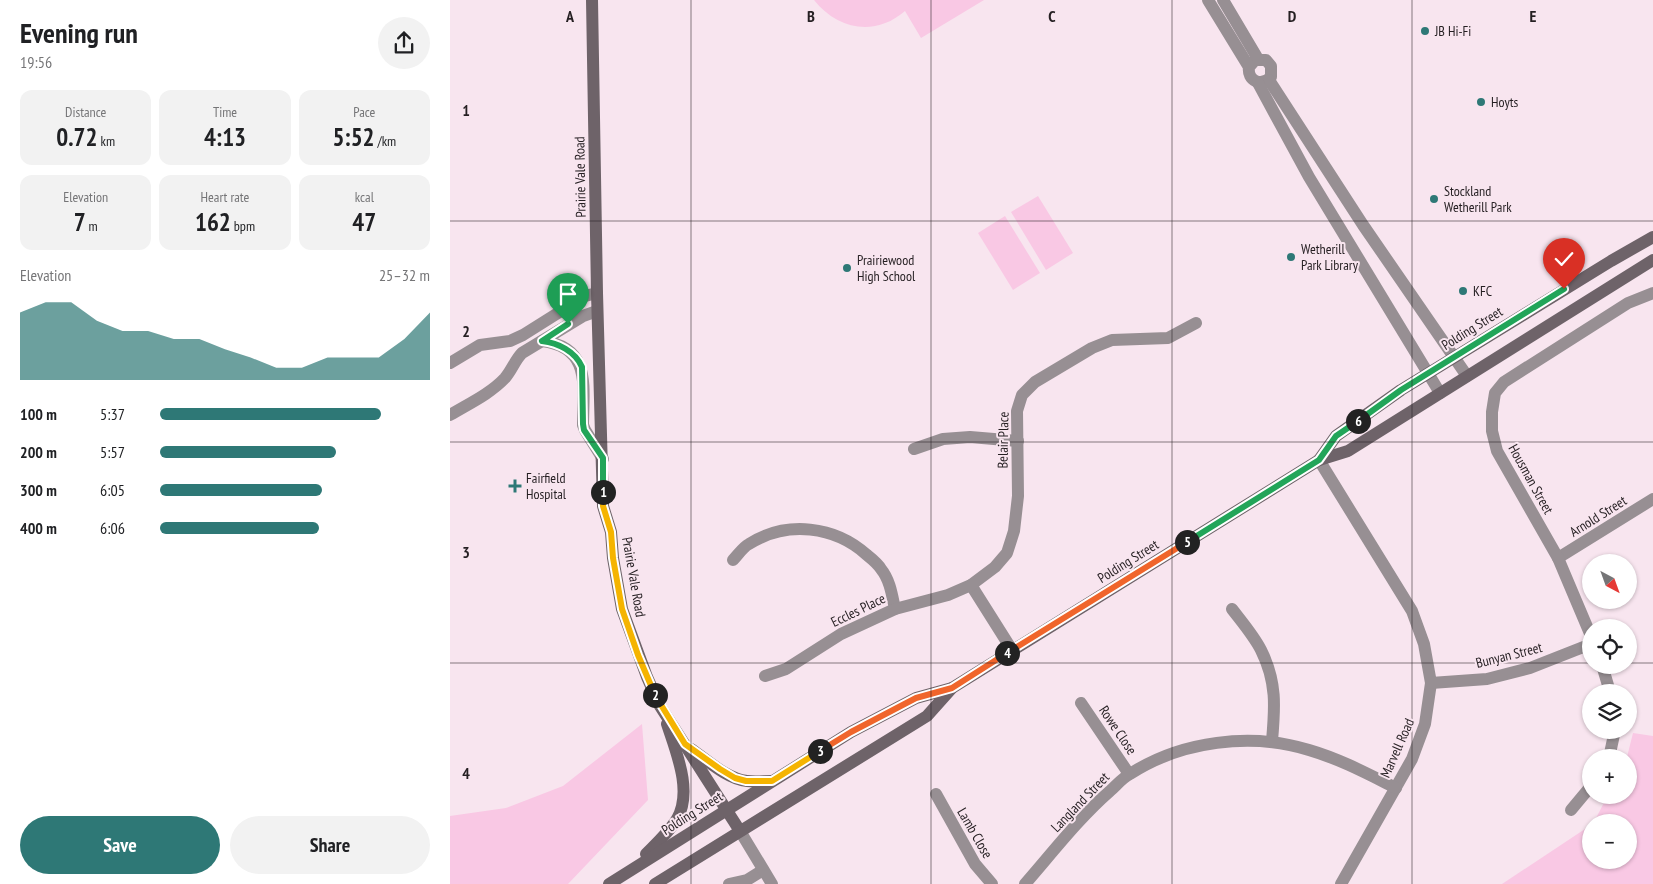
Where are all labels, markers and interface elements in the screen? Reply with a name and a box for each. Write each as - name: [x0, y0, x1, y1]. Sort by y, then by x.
- text: A: [565, 6, 575, 26]
- text: B: [807, 6, 815, 26]
- text: C: [1048, 6, 1056, 26]
- text: D: [1288, 6, 1297, 26]
- text: E: [1530, 6, 1537, 26]
- text: Evening run: [20, 14, 138, 51]
- button: share: [378, 17, 430, 69]
- place label: JB Hi-Fi: [1434, 22, 1471, 40]
- marker: JB Hi-Fi: [1419, 25, 1431, 37]
- text: 19:56: [20, 52, 52, 72]
- place label: Hoyts: [1491, 93, 1519, 111]
- marker: Hoyts: [1475, 96, 1487, 108]
- text: 1: [462, 100, 470, 120]
- text: Distance: [65, 103, 106, 121]
- text: Time: [213, 103, 237, 121]
- text: Pace: [353, 103, 375, 121]
- text: 0.72: [56, 121, 97, 153]
- text: 4:13: [204, 121, 246, 153]
- text: 5:52: [332, 121, 375, 153]
- text: km: [97, 132, 115, 150]
- text: /km: [375, 132, 396, 150]
- street label: Prairie Vale Road: [570, 136, 590, 218]
- place label: Stockland Wetherill Park: [1444, 182, 1512, 216]
- text: Elevation: [63, 188, 108, 206]
- text: Heart rate: [201, 188, 249, 206]
- text: kcal: [355, 188, 374, 206]
- marker: Stockland Wetherill Park: [1428, 193, 1440, 205]
- text: 7: [74, 206, 86, 238]
- text: 162: [195, 206, 231, 238]
- text: 47: [352, 206, 376, 238]
- text: m: [86, 217, 98, 235]
- text: bpm: [231, 217, 255, 235]
- pin: [1543, 238, 1585, 289]
- place label: Wetherill Park Library: [1301, 240, 1359, 274]
- icon: check: [1550, 245, 1578, 273]
- place label: Prairiewood High School: [857, 251, 916, 285]
- marker: Wetherill Park Library: [1285, 251, 1297, 263]
- marker: Prairiewood High School: [841, 262, 853, 274]
- text: Elevation: [20, 265, 71, 285]
- text: 25–32 m: [379, 265, 430, 285]
- pin: [547, 273, 589, 324]
- icon: arrive: [554, 280, 582, 308]
- place label: KFC: [1473, 282, 1493, 300]
- marker: KFC: [1457, 285, 1469, 297]
- street label: Polding Street: [1438, 302, 1506, 354]
- text: 2: [462, 321, 470, 341]
- text: 100 m: [20, 404, 57, 424]
- text: 5:37: [100, 404, 125, 424]
- pin: 6: [1346, 408, 1370, 434]
- street label: Belair Place: [994, 411, 1012, 469]
- text: 6: [1355, 412, 1362, 430]
- street label: Housman Street: [1504, 441, 1558, 517]
- text: 200 m: [20, 442, 57, 462]
- text: 5:57: [100, 442, 125, 462]
- place label: Fairfield Hospital: [526, 469, 567, 503]
- marker: Fairfield Hospital: [508, 479, 522, 493]
- text: 300 m: [20, 480, 57, 500]
- text: 6:05: [100, 480, 125, 500]
- pin: 1: [590, 480, 616, 504]
- text: 1: [600, 483, 607, 501]
- street label: Arnold Street: [1566, 491, 1630, 541]
- text: 400 m: [20, 518, 57, 538]
- text: 6:06: [100, 518, 125, 538]
- pin: 5: [1174, 530, 1200, 554]
- text: 5: [1184, 533, 1191, 551]
- street label: Prairie Vale Road: [618, 535, 650, 619]
- street label: Polding Street: [1094, 535, 1162, 587]
- text: 3: [462, 542, 470, 562]
- north arrow: [1582, 554, 1638, 609]
- map controls: [1582, 554, 1637, 869]
- street label: Eccles Place: [828, 589, 888, 631]
- button: locate: [1582, 619, 1637, 674]
- street label: Bunyan Street: [1474, 638, 1544, 672]
- pin: 4: [994, 640, 1020, 666]
- text: 4: [1004, 644, 1011, 662]
- pin: 2: [642, 682, 668, 708]
- button: layers: [1582, 684, 1637, 739]
- text: 2: [652, 686, 659, 704]
- street label: Rowe Close: [1095, 702, 1141, 758]
- street label: Marvell Road: [1376, 716, 1418, 780]
- pin: 3: [808, 738, 832, 764]
- text: 3: [817, 742, 824, 760]
- button: +: [1582, 749, 1637, 804]
- text: 4: [462, 763, 470, 783]
- street label: Langland Street: [1047, 768, 1113, 836]
- street label: Polding Street: [658, 787, 726, 839]
- street label: Lamb Close: [953, 804, 997, 862]
- button: −: [1582, 814, 1637, 869]
- button: Save: [20, 816, 220, 874]
- button: Share: [230, 816, 430, 874]

